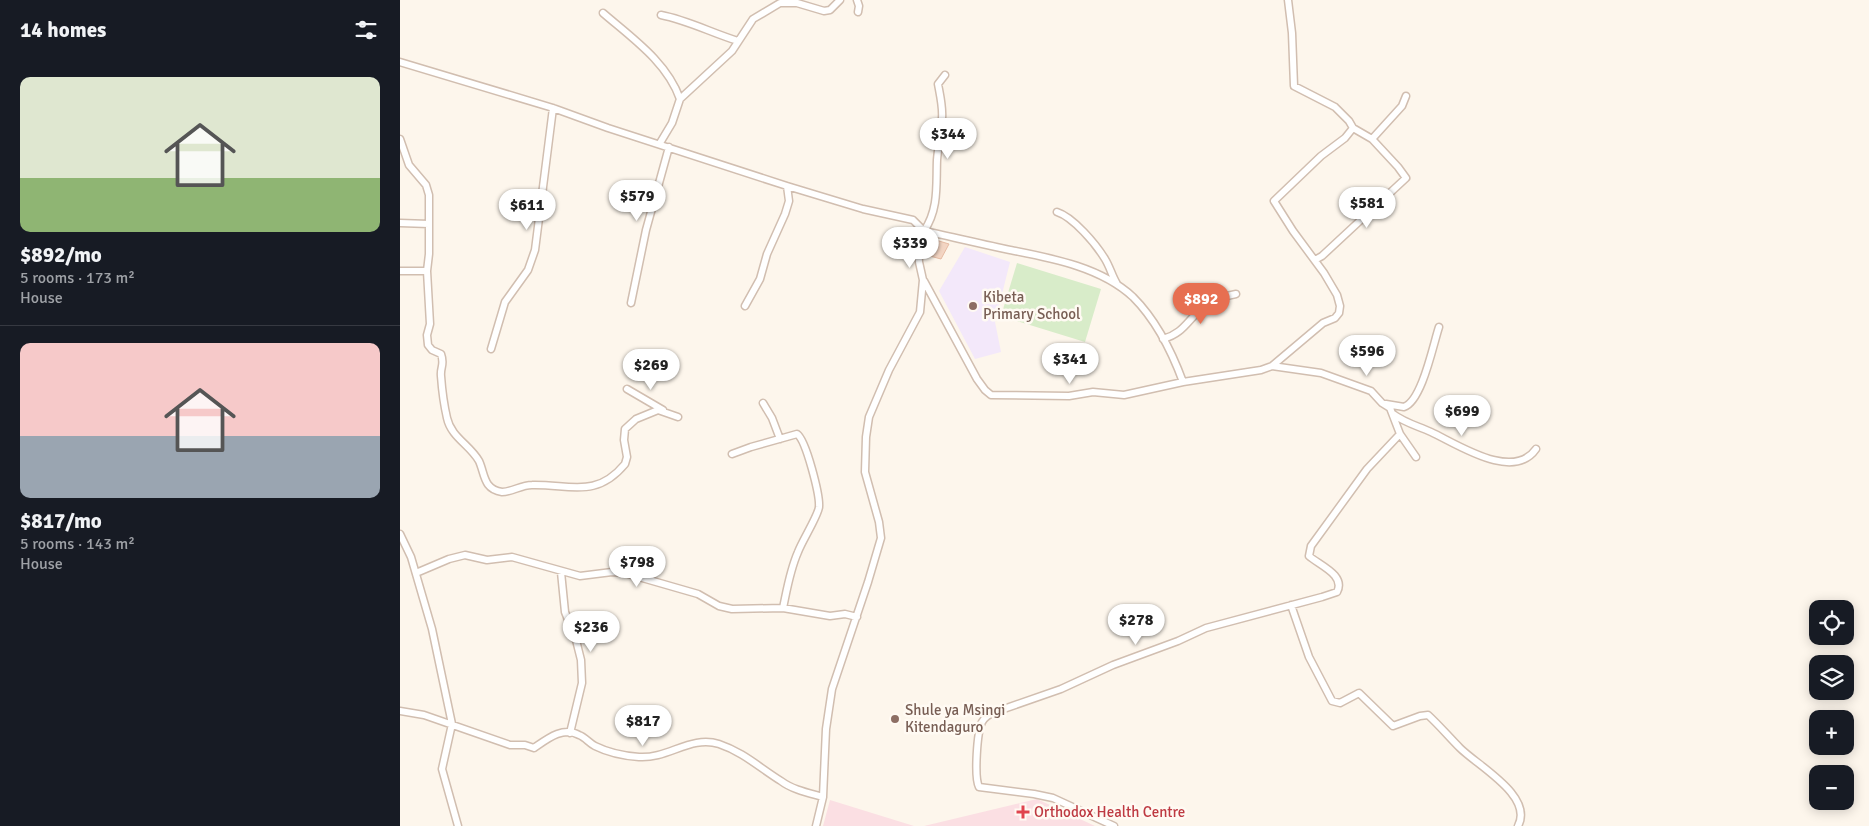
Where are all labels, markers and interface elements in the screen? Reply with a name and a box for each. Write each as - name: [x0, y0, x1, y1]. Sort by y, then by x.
- icon: filters: [352, 16, 380, 44]
- text: 14 homes: [20, 17, 106, 43]
- icon: home: [155, 110, 245, 200]
- pin: $344: [918, 118, 978, 160]
- text: $344: [931, 124, 965, 144]
- pin: $579: [607, 180, 667, 222]
- text: $579: [620, 186, 654, 206]
- pin: $581: [1337, 186, 1397, 229]
- pin: $611: [497, 188, 557, 231]
- text: $581: [1350, 193, 1384, 213]
- text: $611: [510, 195, 544, 215]
- pin: $339: [880, 226, 940, 269]
- text: $339: [893, 233, 927, 253]
- text: $892/mo: [20, 242, 102, 268]
- text: 5 rooms · 173 m²: [20, 268, 135, 288]
- pin: $892: [1171, 282, 1231, 325]
- text: House: [20, 288, 63, 308]
- place label: Kibeta Primary School: [983, 288, 1080, 323]
- text: $892: [1184, 289, 1218, 309]
- marker: Kibeta Primary School: [967, 300, 979, 312]
- pin: $596: [1337, 334, 1397, 377]
- text: $596: [1350, 341, 1384, 361]
- pin: $341: [1040, 342, 1100, 385]
- pin: $269: [621, 348, 681, 391]
- text: $341: [1053, 349, 1087, 369]
- text: $269: [634, 355, 668, 375]
- icon: home: [155, 375, 245, 465]
- pin: $699: [1432, 394, 1492, 437]
- text: $699: [1445, 401, 1479, 421]
- text: $817/mo: [20, 508, 102, 534]
- text: 5 rooms · 143 m²: [20, 534, 135, 554]
- pin: $798: [607, 546, 667, 588]
- text: $798: [620, 552, 654, 572]
- text: House: [20, 554, 63, 574]
- map controls: [1809, 600, 1854, 810]
- button: locate: [1809, 600, 1854, 645]
- pin: $278: [1106, 604, 1166, 646]
- pin: $236: [561, 610, 621, 653]
- text: $278: [1119, 610, 1153, 630]
- text: $236: [574, 617, 608, 637]
- button: layers: [1809, 655, 1854, 700]
- place label: Shule ya Msingi Kitendaguro: [905, 701, 1005, 736]
- pin: $817: [613, 704, 673, 747]
- button: +: [1809, 710, 1854, 755]
- text: $817: [626, 711, 660, 731]
- marker: Shule ya Msingi Kitendaguro: [889, 713, 901, 725]
- button: −: [1809, 765, 1854, 810]
- place label: Orthodox Health Centre: [1034, 803, 1185, 821]
- marker: Orthodox Health Centre: [1016, 805, 1030, 819]

